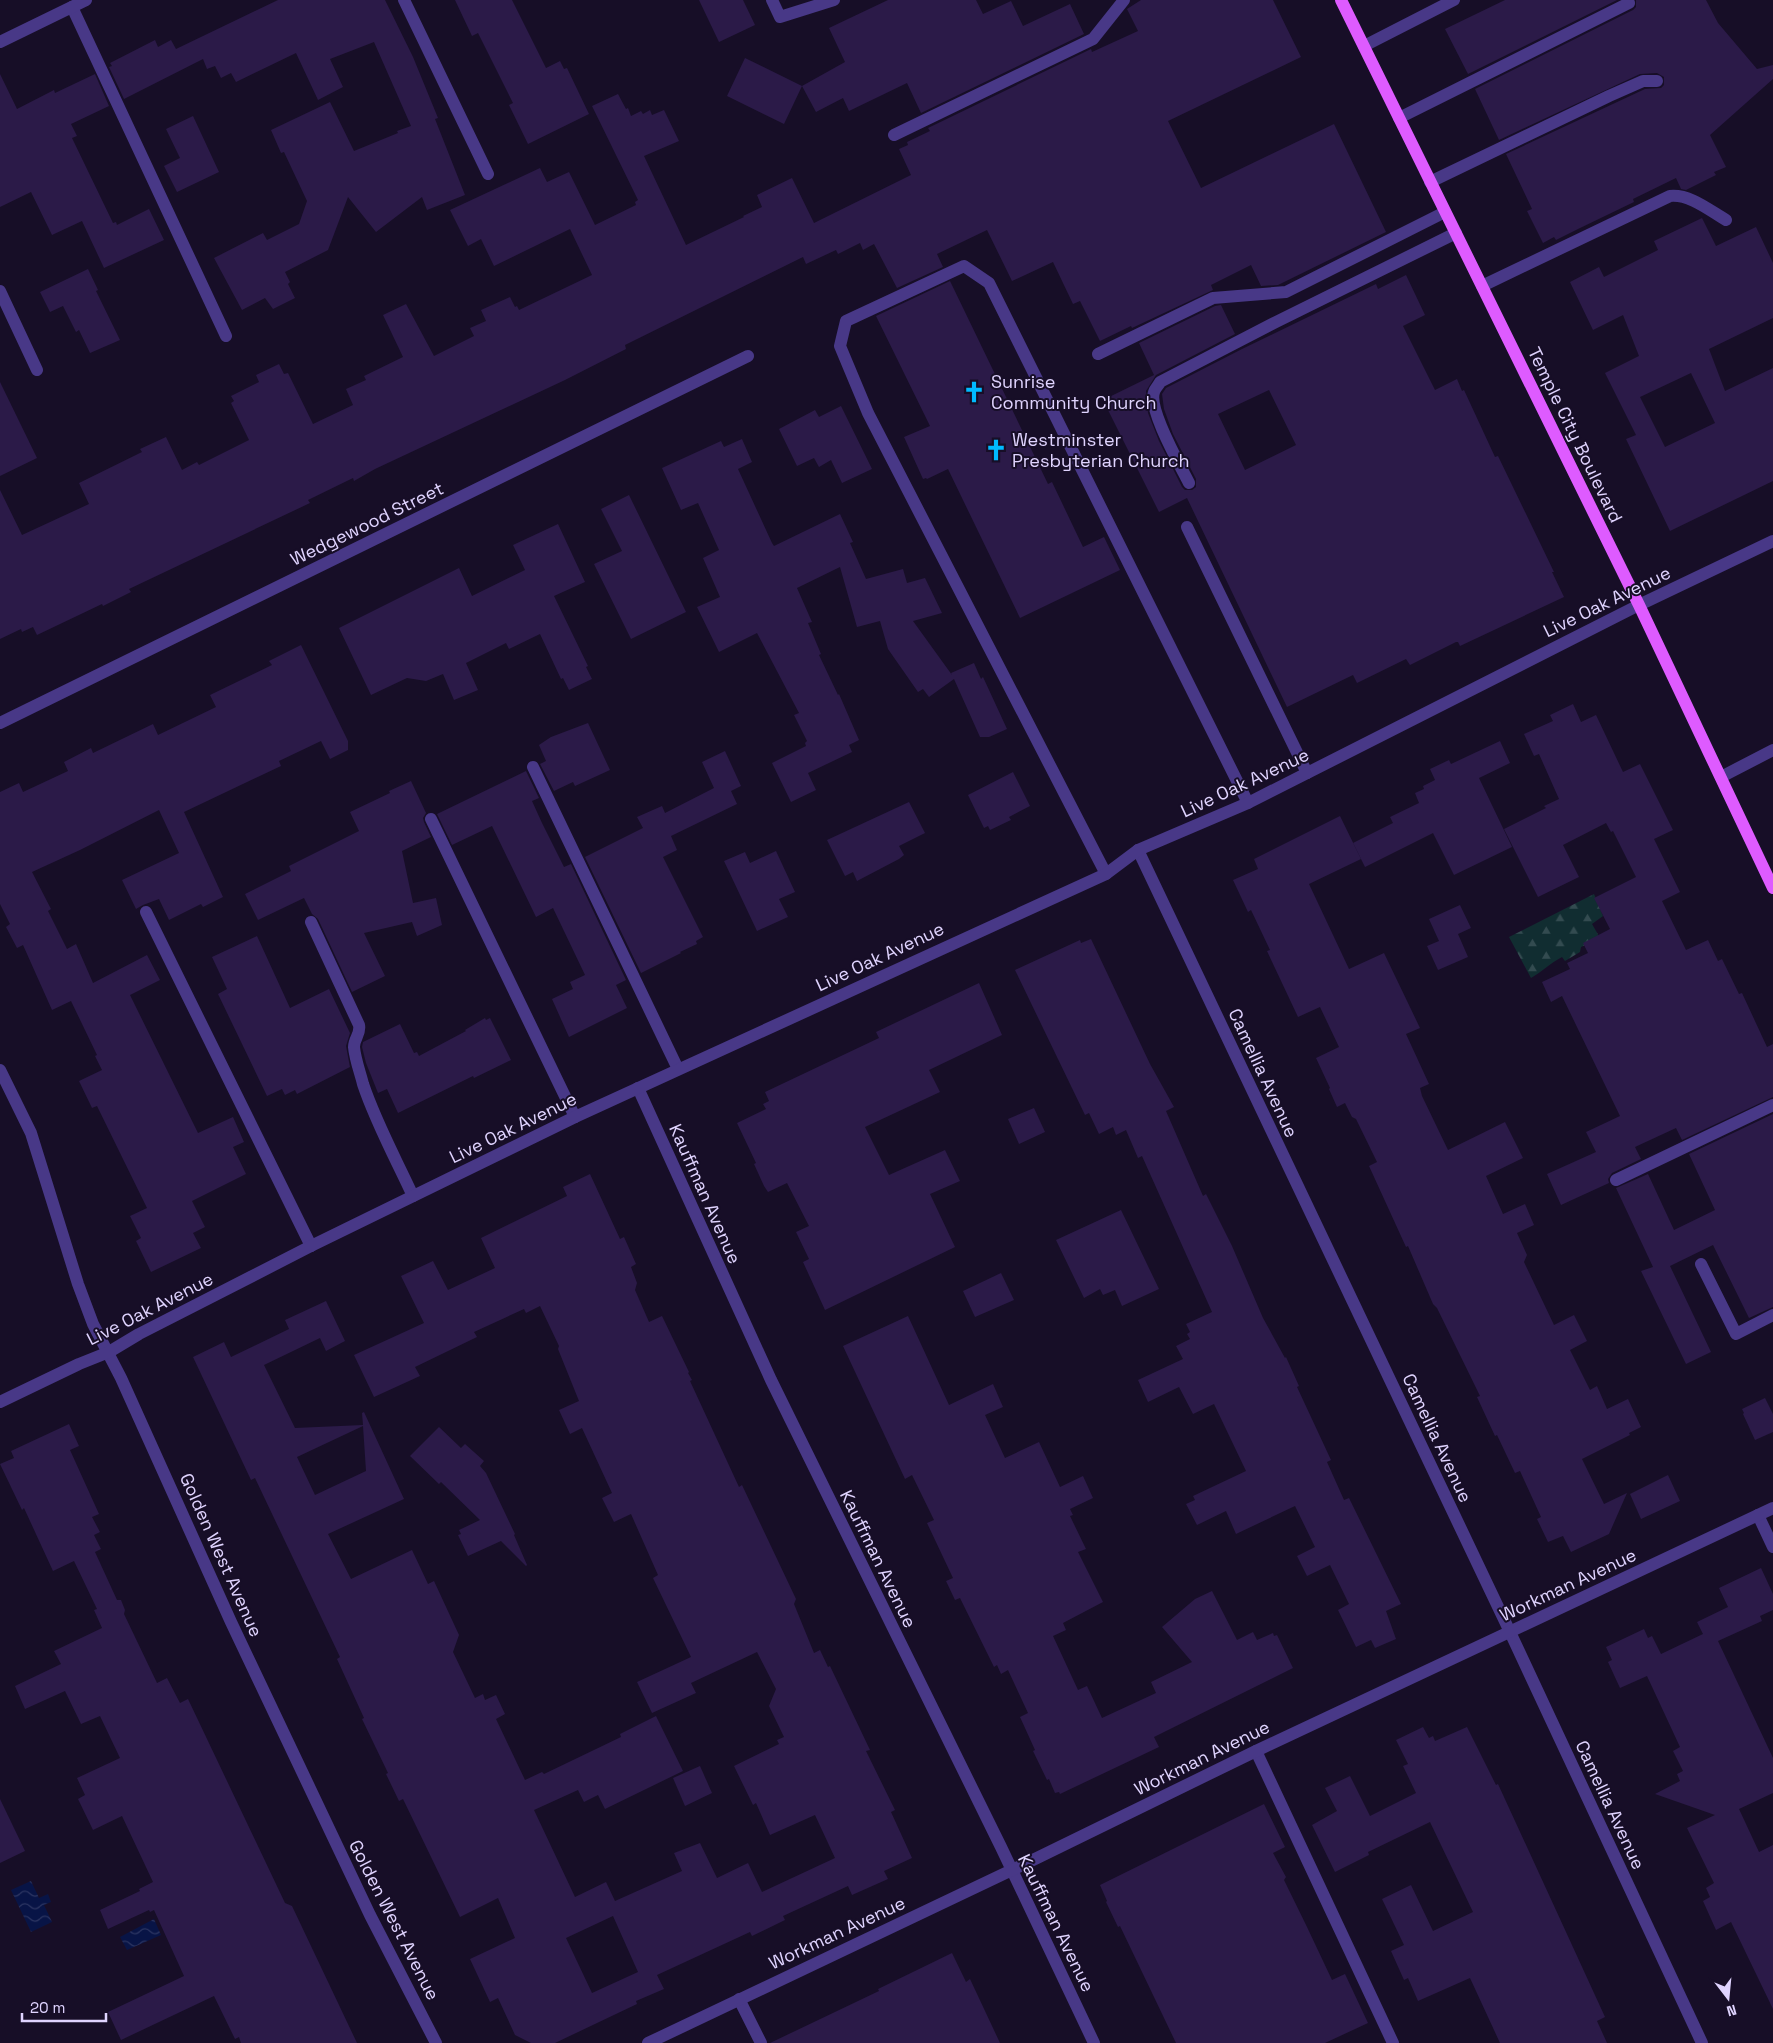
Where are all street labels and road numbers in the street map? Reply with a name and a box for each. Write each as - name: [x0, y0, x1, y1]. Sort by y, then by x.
- street label: Temple City Boulevard: [1523, 343, 1628, 526]
- street label: Wedgewood Street: [286, 477, 447, 571]
- street label: Live Oak Avenue: [1539, 561, 1674, 642]
- street label: Live Oak Avenue: [1177, 743, 1313, 822]
- street label: Live Oak Avenue: [812, 917, 948, 996]
- street label: Camellia Avenue: [1224, 1005, 1303, 1141]
- street label: Live Oak Avenue: [445, 1087, 580, 1168]
- street label: Kauffman Avenue: [664, 1120, 747, 1267]
- street label: Live Oak Avenue: [83, 1267, 217, 1350]
- street label: Camellia Avenue: [1398, 1370, 1477, 1506]
- street label: Golden West Avenue: [175, 1469, 268, 1640]
- street label: Kauffman Avenue: [835, 1486, 922, 1632]
- street label: Workman Avenue: [1496, 1543, 1640, 1626]
- street label: Workman Avenue: [1130, 1715, 1273, 1800]
- street label: Camellia Avenue: [1571, 1737, 1650, 1873]
- street label: Golden West Avenue: [344, 1836, 445, 2004]
- street label: Kauffman Avenue: [1013, 1850, 1100, 1996]
- street label: Workman Avenue: [765, 1891, 909, 1974]

